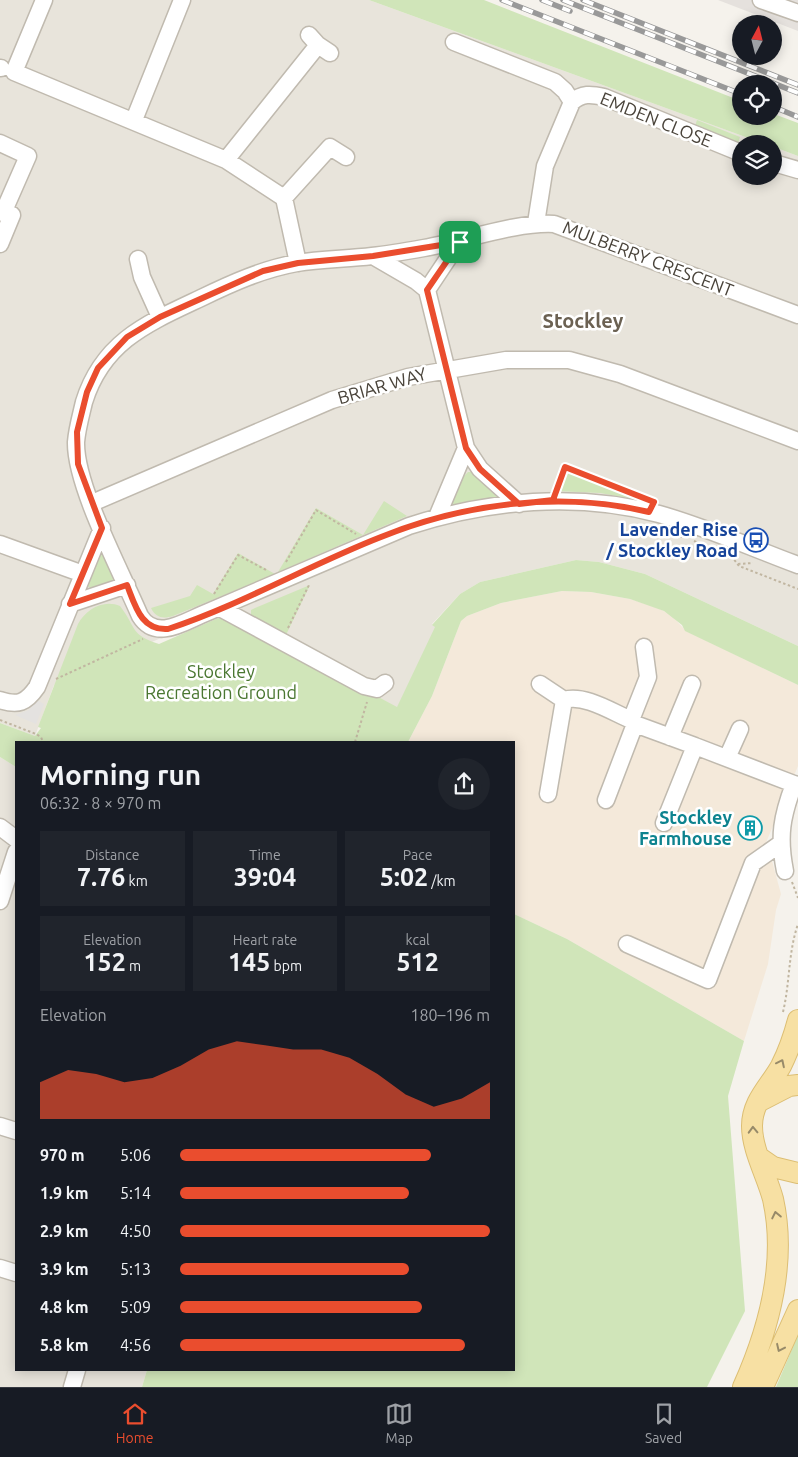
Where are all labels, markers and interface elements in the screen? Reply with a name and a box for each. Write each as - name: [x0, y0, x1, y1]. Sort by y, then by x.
- north arrow: [732, 15, 782, 65]
- map controls: [732, 15, 782, 185]
- button: locate: [732, 75, 782, 125]
- street label: EMDEN CLOSE: [598, 88, 715, 151]
- button: layers: [732, 135, 782, 185]
- street label: MULBERRY CRESCENT: [560, 216, 737, 300]
- pin: [439, 221, 481, 263]
- icon: arrive: [446, 228, 474, 256]
- district label: Stockley: [543, 309, 624, 332]
- street label: BRIAR WAY: [335, 363, 429, 407]
- place label: Lavender Rise / Stockley Road: [605, 519, 738, 560]
- bus stop icon: Lavender Rise / Stockley Road: [743, 527, 769, 553]
- park label: Stockley Recreation Ground: [145, 661, 297, 702]
- button: share: [438, 758, 490, 810]
- text: Morning run: [40, 759, 201, 790]
- text: 06:32 · 8 × 970 m: [40, 794, 161, 812]
- place label: Stockley Farmhouse: [639, 807, 732, 848]
- building icon: Stockley Farmhouse: [737, 815, 763, 841]
- text: Distance: [85, 847, 139, 863]
- text: Time: [249, 847, 281, 863]
- text: Pace: [403, 847, 432, 863]
- text: 7.76: [77, 863, 125, 891]
- text: 39:04: [234, 863, 296, 891]
- text: 5:02: [380, 863, 428, 891]
- text: km: [125, 873, 148, 889]
- text: /km: [428, 873, 456, 889]
- text: Elevation: [83, 932, 142, 948]
- text: Heart rate: [233, 932, 297, 948]
- text: kcal: [406, 932, 430, 948]
- text: 152: [84, 948, 126, 976]
- text: 145: [228, 948, 270, 976]
- text: 512: [397, 948, 439, 976]
- text: m: [126, 958, 141, 974]
- text: bpm: [270, 958, 302, 974]
- text: Elevation: [40, 1006, 107, 1024]
- text: 180–196 m: [410, 1006, 490, 1024]
- one-way arrow: [775, 1059, 785, 1068]
- one-way arrow: [748, 1126, 758, 1134]
- text: 970 m: [40, 1146, 85, 1164]
- text: 5:06: [120, 1146, 151, 1164]
- text: 1.9 km: [40, 1184, 89, 1202]
- text: 5:14: [120, 1184, 151, 1202]
- one-way arrow: [771, 1211, 782, 1220]
- text: 2.9 km: [40, 1222, 89, 1240]
- text: 4:50: [120, 1222, 151, 1240]
- text: 3.9 km: [40, 1260, 89, 1278]
- text: 5:13: [120, 1260, 151, 1278]
- text: 4.8 km: [40, 1298, 89, 1316]
- text: 5:09: [120, 1298, 151, 1316]
- text: 5.8 km: [40, 1336, 89, 1354]
- text: 4:56: [120, 1336, 151, 1354]
- one-way arrow: [776, 1343, 787, 1352]
- tab: Home: [116, 1400, 154, 1446]
- tab: Map: [385, 1400, 413, 1446]
- tab: Saved: [645, 1400, 682, 1446]

